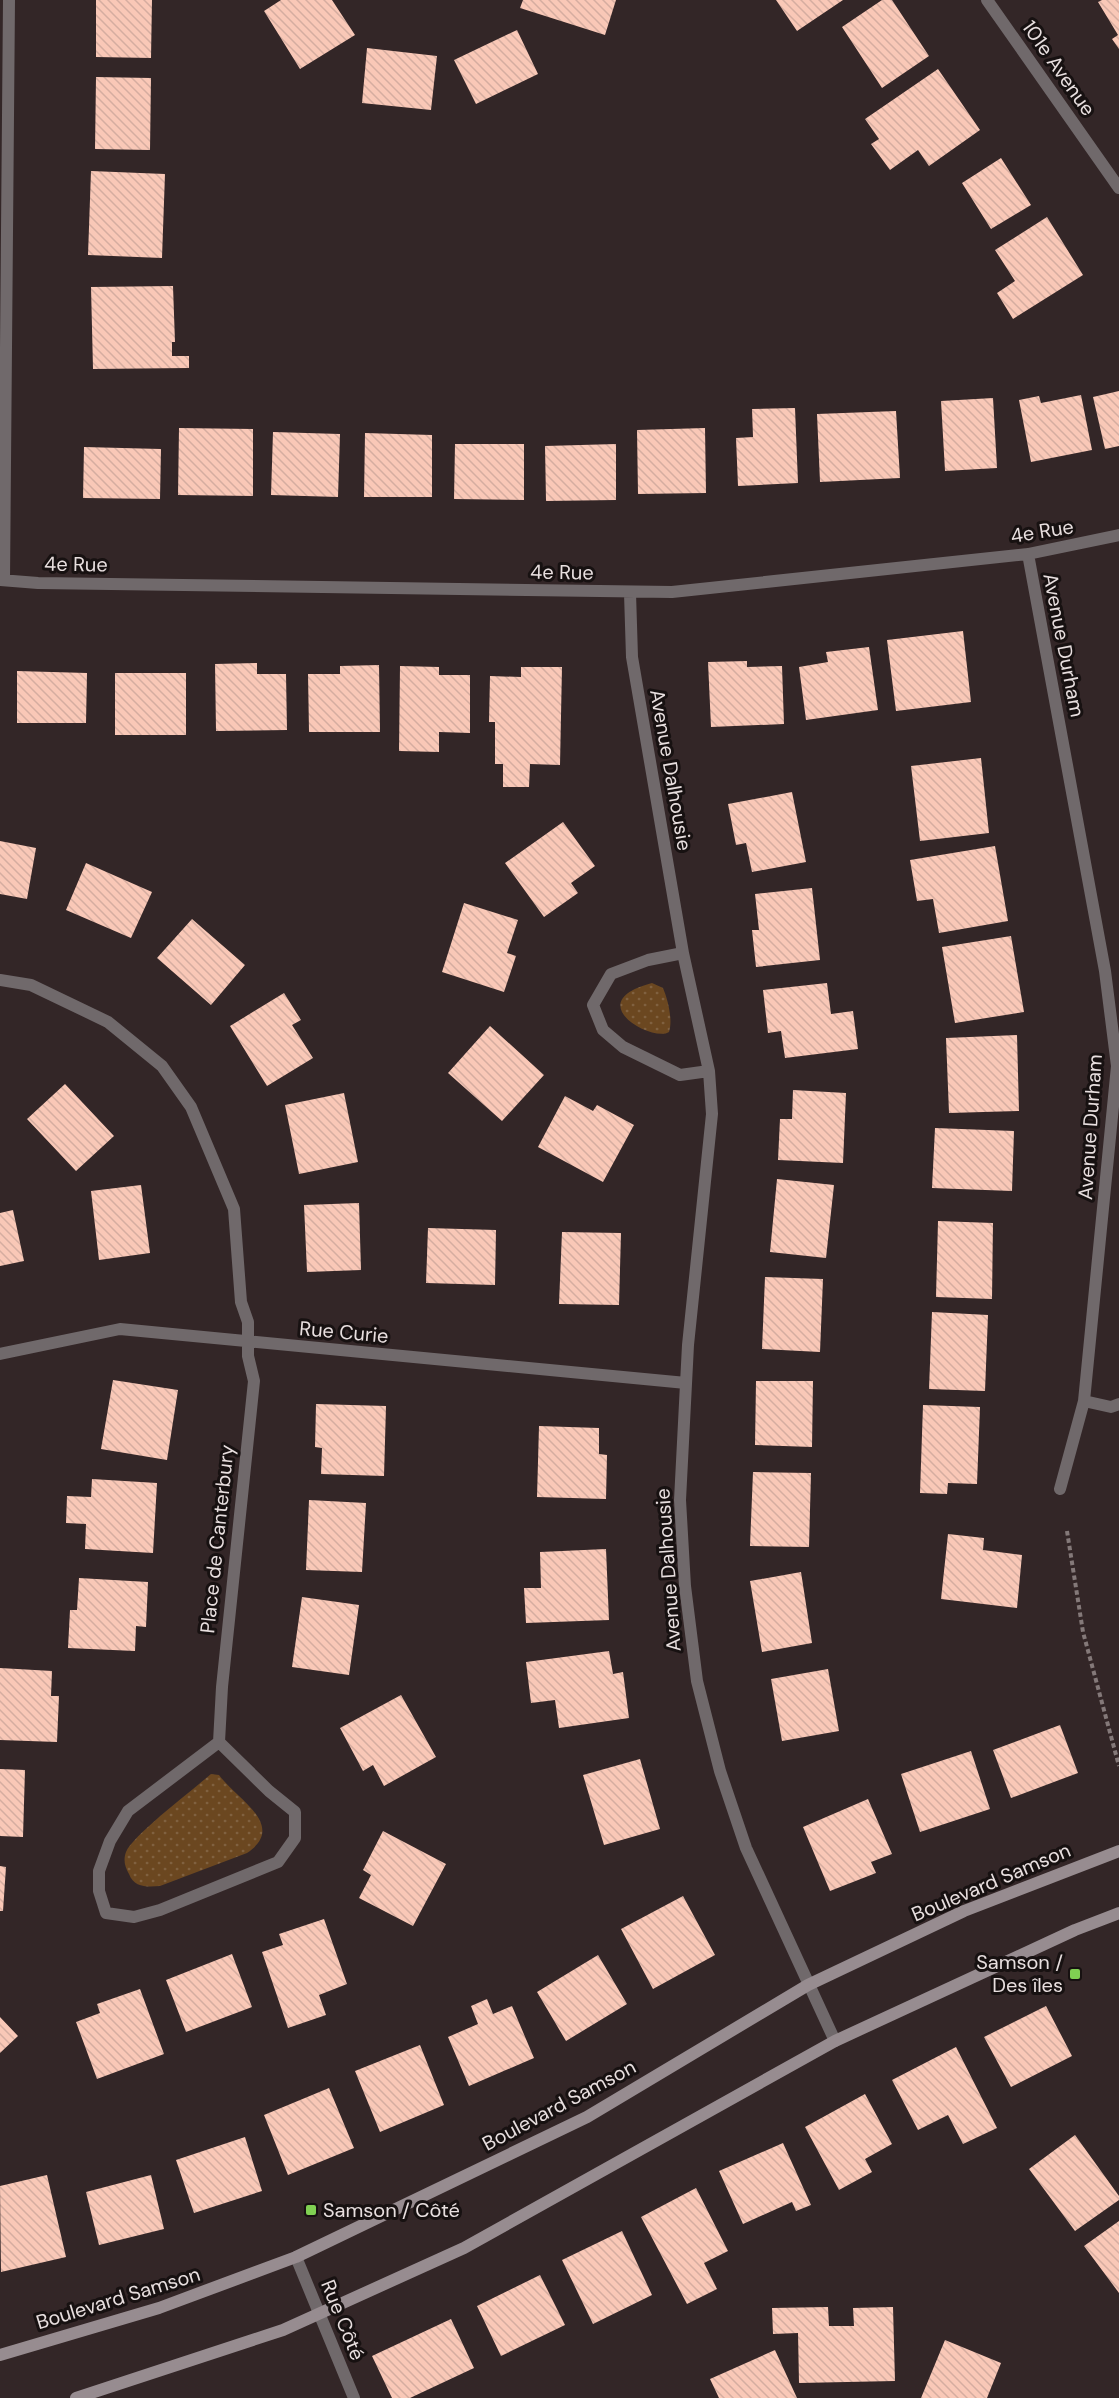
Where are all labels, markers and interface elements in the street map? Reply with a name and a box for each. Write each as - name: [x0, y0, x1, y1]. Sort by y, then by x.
- street label: 101e Avenue: [1017, 15, 1101, 121]
- street label: 4e Rue: [1009, 513, 1075, 549]
- street label: 4e Rue: [44, 550, 108, 578]
- street label: 4e Rue: [530, 558, 594, 586]
- street label: Avenue Durham: [1037, 571, 1091, 719]
- street label: Avenue Dalhousie: [644, 687, 698, 853]
- street label: Avenue Durham: [1072, 1053, 1108, 1201]
- street label: Rue Curie: [298, 1315, 390, 1349]
- street label: Place de Canterbury: [194, 1443, 240, 1635]
- street label: Avenue Dalhousie: [649, 1488, 687, 1652]
- street label: Boulevard Samson: [908, 1837, 1074, 1927]
- place label: Samson / Des îles: [976, 1949, 1063, 1998]
- marker: Samson / Des îles: [1068, 1967, 1082, 1981]
- street label: Boulevard Samson: [478, 2054, 640, 2156]
- place label: Samson / Côté: [323, 2197, 460, 2223]
- marker: Samson / Côté: [304, 2203, 318, 2217]
- street label: Boulevard Samson: [33, 2261, 203, 2335]
- street label: Rue Côté: [315, 2276, 371, 2364]

